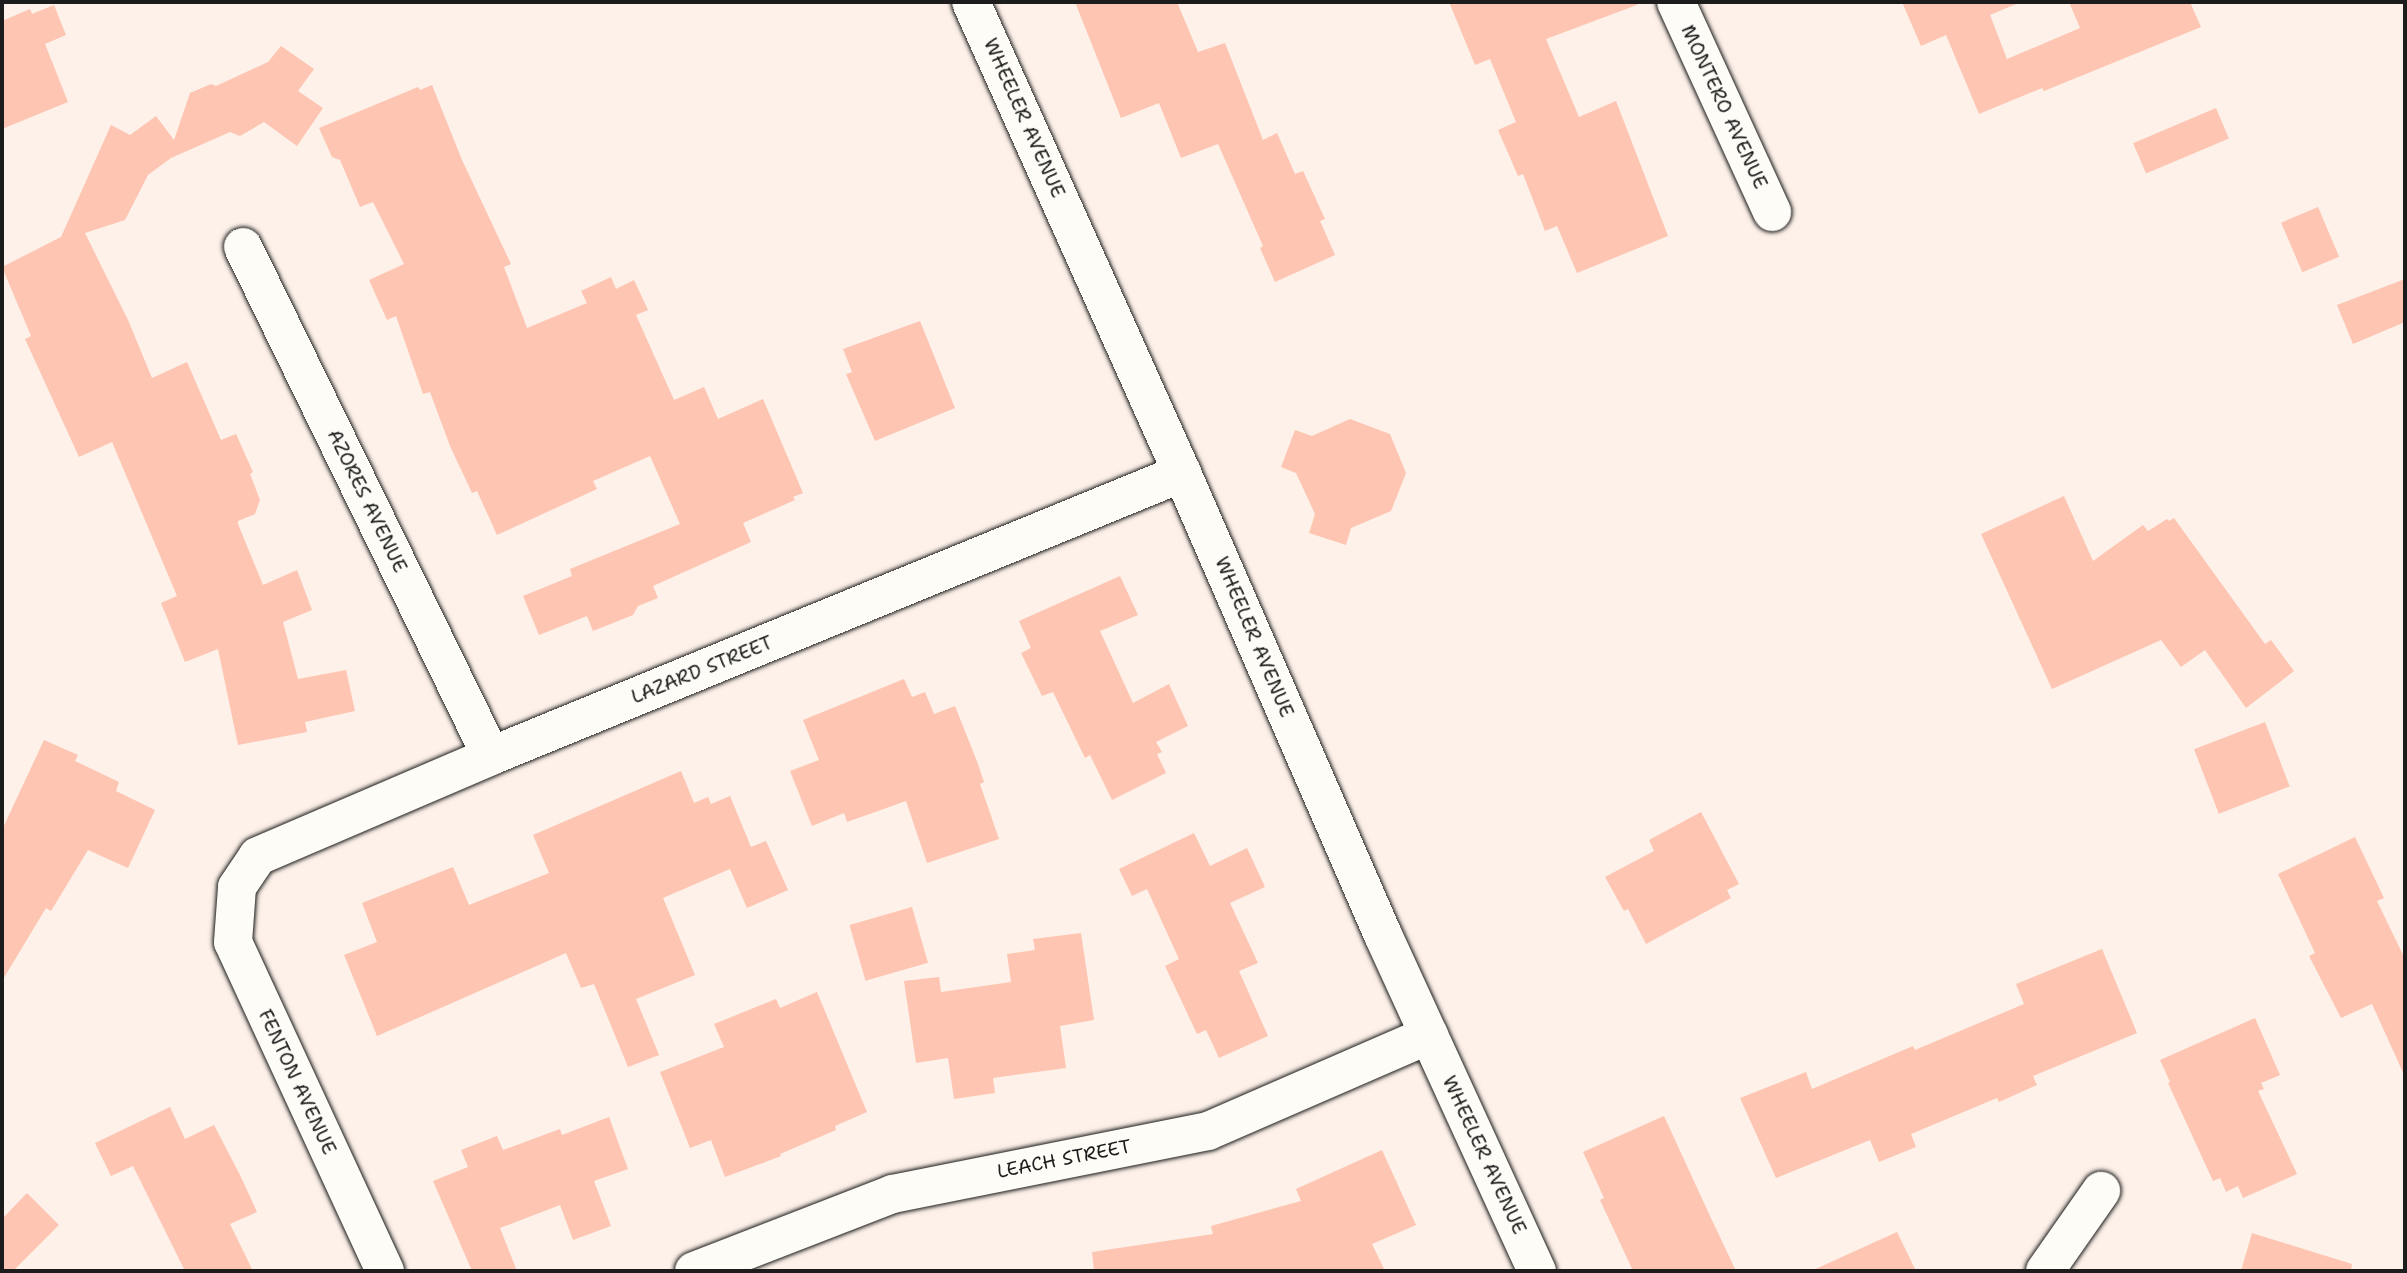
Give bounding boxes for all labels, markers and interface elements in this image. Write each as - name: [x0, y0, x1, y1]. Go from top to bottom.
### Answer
- street label: MONTERO AVENUE: [1676, 21, 1772, 193]
- street label: WHEELER AVENUE: [979, 35, 1069, 201]
- street label: AZORES AVENUE: [322, 426, 412, 576]
- street label: WHEELER AVENUE: [1210, 553, 1298, 721]
- street label: LAZARD STREET: [628, 631, 776, 709]
- street label: FENTON AVENUE: [253, 1006, 341, 1158]
- street label: WHEELER AVENUE: [1437, 1072, 1531, 1238]
- street label: LEACH STREET: [995, 1135, 1133, 1183]

